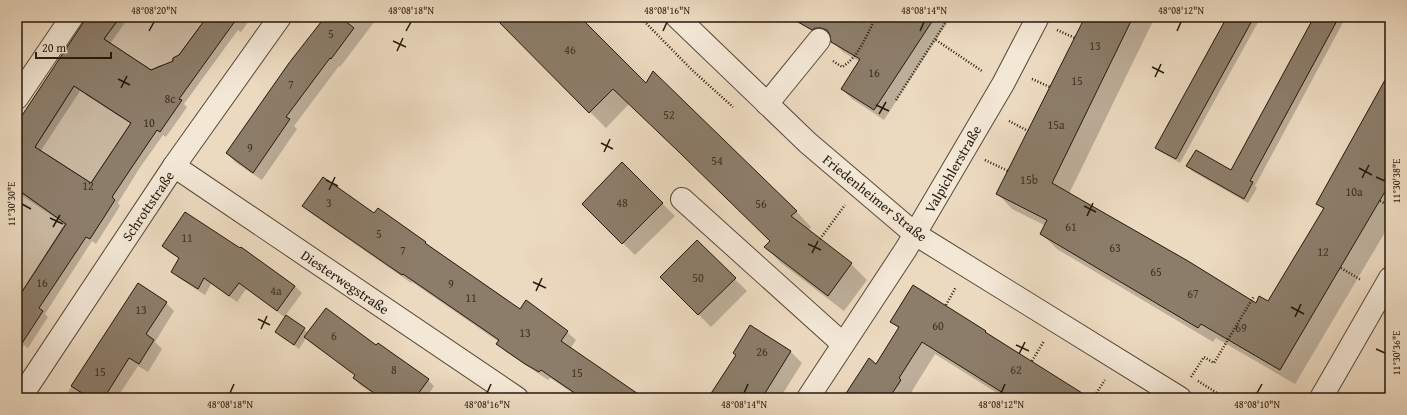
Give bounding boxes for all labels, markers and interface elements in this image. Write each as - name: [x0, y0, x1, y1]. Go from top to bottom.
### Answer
- text: 48°08'20"N: [131, 3, 177, 18]
- text: 48°08'18"N: [388, 3, 434, 18]
- text: 48°08'16"N: [644, 3, 690, 18]
- text: 48°08'14"N: [901, 3, 947, 18]
- text: 48°08'12"N: [1158, 3, 1204, 18]
- house number: 5: [328, 25, 334, 42]
- scale bar: [36, 34, 111, 60]
- house number: 13: [1089, 37, 1101, 54]
- text: 20 m: [42, 39, 66, 56]
- house number: 46: [564, 41, 576, 58]
- house number: 16: [868, 64, 880, 81]
- house number: 15: [1071, 72, 1083, 89]
- house number: 7: [288, 76, 294, 93]
- house number: 8c: [164, 90, 176, 107]
- house number: 52: [663, 106, 675, 123]
- house number: 10: [143, 114, 155, 131]
- house number: 15a: [1047, 116, 1065, 133]
- street label: Valpichlerstraße: [920, 121, 986, 216]
- house number: 9: [247, 139, 253, 156]
- street label: Friedenheimer Straße: [819, 150, 932, 247]
- house number: 54: [711, 152, 723, 169]
- text: 11°30'38"E: [1389, 159, 1404, 203]
- street label: Schrottstraße: [117, 167, 179, 245]
- house number: 15b: [1020, 171, 1038, 188]
- house number: 12: [82, 177, 94, 194]
- text: 11°30'30"E: [4, 182, 19, 226]
- house number: 10a: [1345, 183, 1363, 200]
- house number: 3: [326, 194, 332, 211]
- house number: 48: [616, 194, 628, 211]
- house number: 56: [755, 195, 767, 212]
- house number: 61: [1065, 218, 1077, 235]
- house number: 5: [376, 225, 382, 242]
- house number: 11: [181, 229, 193, 246]
- house number: 63: [1109, 239, 1121, 256]
- house number: 7: [400, 242, 406, 259]
- house number: 12: [1317, 243, 1329, 260]
- street label: Diesterwegstraße: [297, 245, 393, 319]
- house number: 65: [1150, 263, 1162, 280]
- house number: 50: [692, 269, 704, 286]
- house number: 16: [36, 274, 48, 291]
- house number: 9: [448, 275, 454, 292]
- house number: 4a: [270, 282, 282, 299]
- house number: 67: [1187, 285, 1199, 302]
- house number: 11: [465, 289, 477, 306]
- house number: 13: [135, 301, 147, 318]
- house number: 60: [932, 317, 944, 334]
- house number: 69: [1235, 319, 1247, 336]
- house number: 13: [519, 324, 531, 341]
- house number: 6: [331, 327, 337, 344]
- text: 11°30'36"E: [1389, 331, 1404, 375]
- house number: 26: [756, 343, 768, 360]
- house number: 8: [391, 361, 397, 378]
- house number: 62: [1010, 361, 1022, 378]
- house number: 15: [94, 363, 106, 380]
- house number: 15: [571, 364, 583, 381]
- text: 48°08'18"N: [207, 397, 253, 412]
- text: 48°08'16"N: [464, 397, 510, 412]
- text: 48°08'14"N: [721, 397, 767, 412]
- text: 48°08'12"N: [978, 397, 1024, 412]
- text: 48°08'10"N: [1234, 397, 1280, 412]

